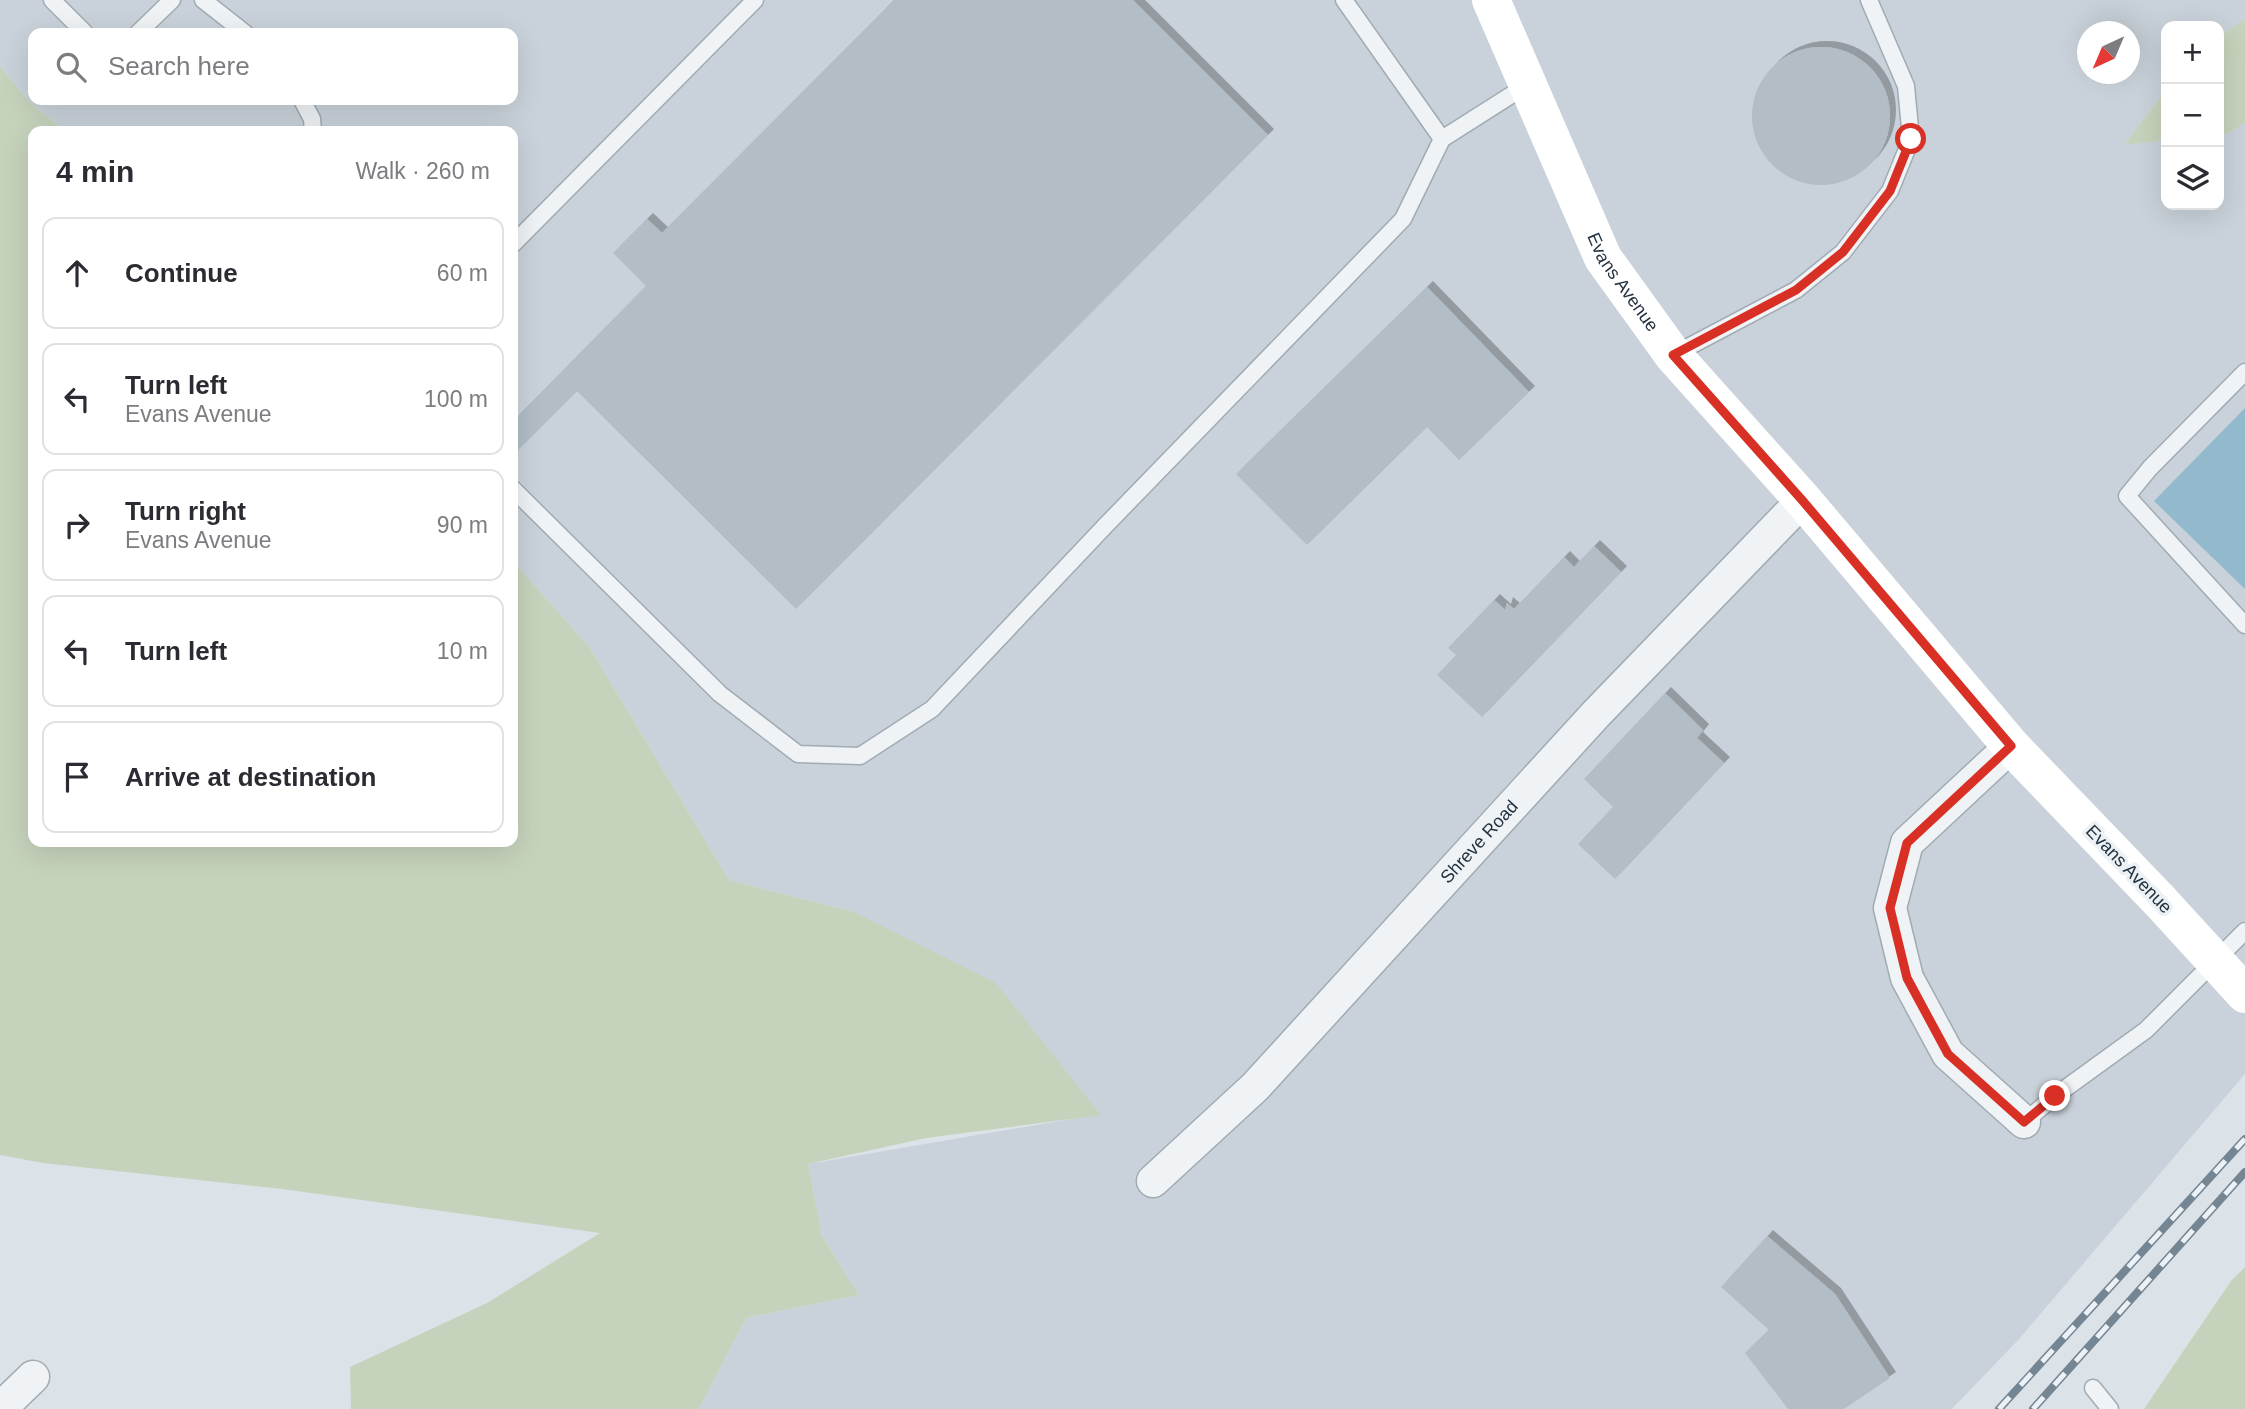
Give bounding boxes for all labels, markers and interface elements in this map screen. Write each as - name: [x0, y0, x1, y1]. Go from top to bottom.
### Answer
- north arrow: [2077, 21, 2140, 84]
- map controls: [2161, 21, 2224, 210]
- button: +: [2161, 21, 2224, 84]
- search box: [28, 28, 518, 105]
- icon: search: [52, 48, 90, 86]
- text: Search here: [108, 51, 250, 81]
- button: −: [2161, 84, 2224, 147]
- route start: [1895, 123, 1926, 154]
- button: layers: [2161, 147, 2224, 210]
- text: 4 min: [56, 155, 134, 188]
- text: Walk · 260 m: [355, 158, 490, 184]
- street label: Evans Avenue: [1583, 230, 1663, 335]
- icon: ahead: [58, 254, 96, 292]
- text: Continue: [125, 258, 238, 288]
- text: 60 m: [437, 260, 488, 286]
- text: Turn left: [125, 370, 227, 400]
- icon: left: [58, 380, 96, 418]
- text: 100 m: [424, 386, 488, 412]
- text: Evans Avenue: [125, 401, 272, 427]
- text: Turn right: [125, 496, 246, 526]
- icon: right: [58, 506, 96, 544]
- text: 90 m: [437, 512, 488, 538]
- text: Evans Avenue: [125, 527, 272, 553]
- icon: left: [58, 632, 96, 670]
- text: Turn left: [125, 636, 227, 666]
- text: 10 m: [437, 638, 488, 664]
- icon: arrive: [58, 758, 96, 796]
- text: Arrive at destination: [125, 762, 376, 792]
- street label: Shreve Road: [1436, 796, 1522, 887]
- street label: Evans Avenue: [2082, 821, 2176, 917]
- route end: [2039, 1080, 2070, 1111]

